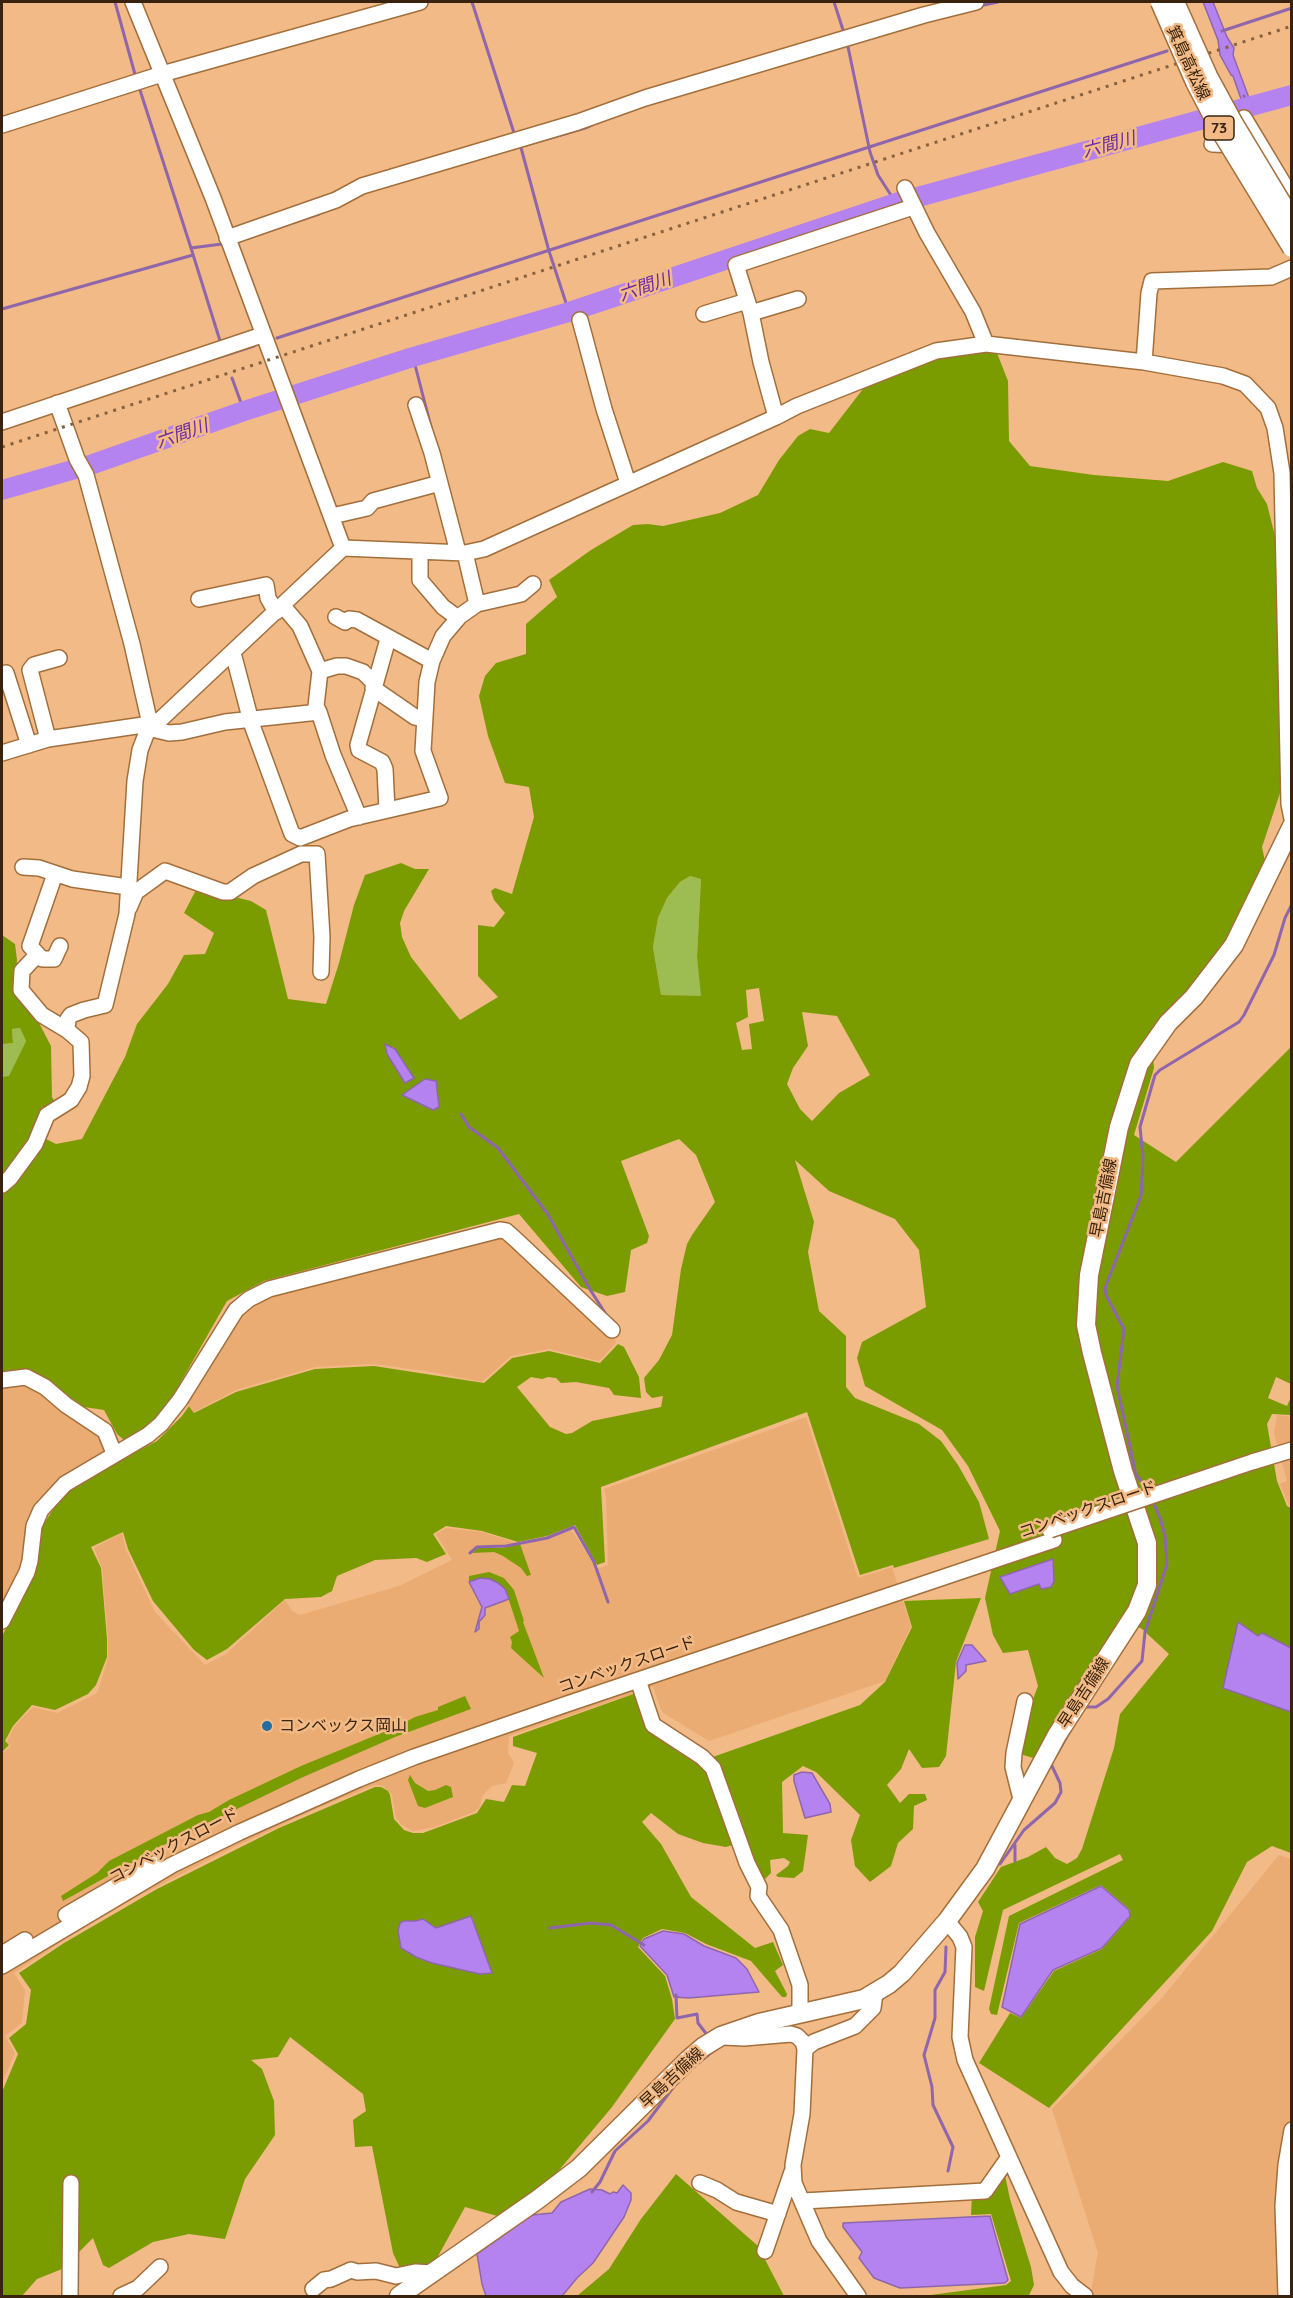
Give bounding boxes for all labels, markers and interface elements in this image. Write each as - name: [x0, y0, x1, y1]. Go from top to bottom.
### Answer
- street label: 箕島高松線: [1162, 23, 1214, 103]
- road number: 73: [1204, 116, 1234, 140]
- water label: 六間川: [1080, 128, 1138, 162]
- water label: 六間川: [616, 268, 674, 306]
- water label: 六間川: [153, 415, 211, 453]
- street label: 早島吉備線: [1087, 1157, 1121, 1239]
- street label: コンベックスロード: [1017, 1477, 1159, 1543]
- street label: コンベックスロード: [556, 1632, 698, 1698]
- street label: 早島吉備線: [1054, 1654, 1114, 1732]
- place label: コンベックス岡山: [279, 1716, 407, 1736]
- marker: コンベックス岡山: [260, 1719, 274, 1733]
- street label: コンベックスロード: [106, 1804, 242, 1888]
- street label: 早島吉備線: [636, 2044, 708, 2112]

